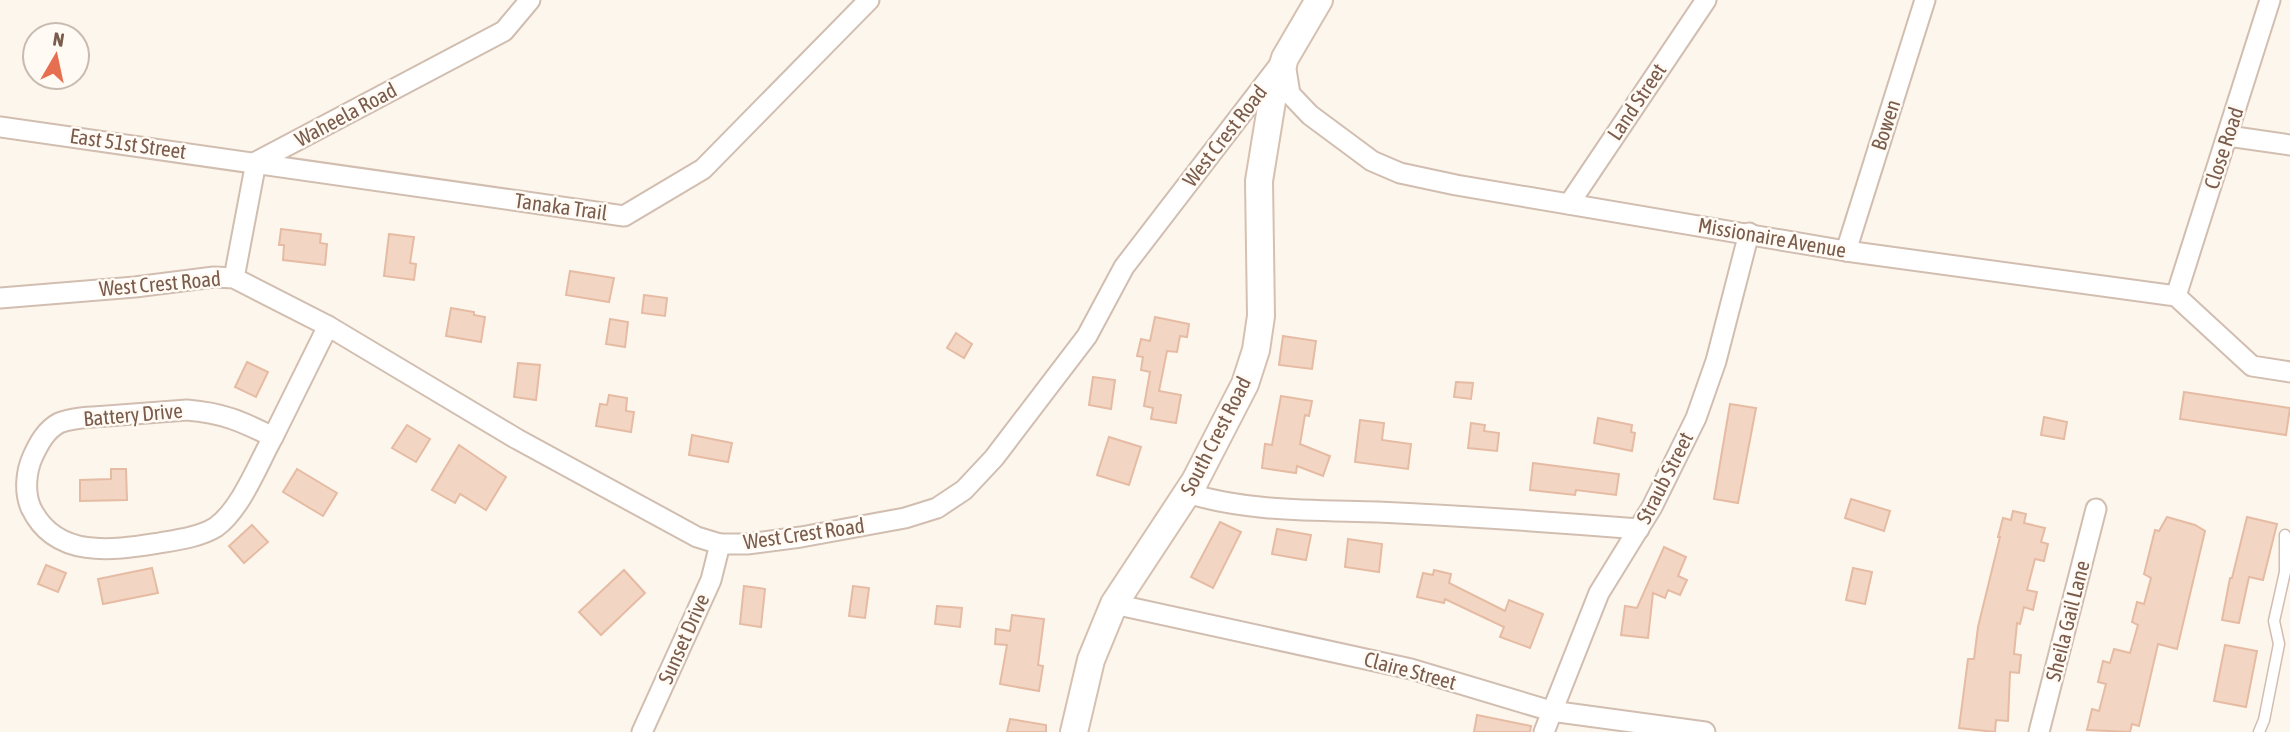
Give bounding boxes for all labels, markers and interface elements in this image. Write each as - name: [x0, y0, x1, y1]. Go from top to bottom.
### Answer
- north arrow: [21, 21, 91, 91]
- text: N: [51, 27, 66, 51]
- street label: Land Street: [1602, 59, 1670, 144]
- street label: Waheela Road: [291, 77, 401, 151]
- street label: West Crest Road: [1177, 80, 1271, 191]
- street label: Bowen: [1866, 96, 1904, 153]
- street label: Close Road: [2199, 104, 2248, 192]
- street label: East 51st Street: [68, 123, 188, 163]
- street label: Tanaka Trail: [513, 188, 609, 224]
- street label: Missionaire Avenue: [1696, 212, 1848, 262]
- street label: West Crest Road: [98, 266, 222, 300]
- street label: South Crest Road: [1175, 372, 1255, 499]
- street label: Battery Drive: [82, 398, 184, 430]
- street label: Straub Street: [1631, 428, 1697, 527]
- street label: West Crest Road: [742, 513, 866, 553]
- street label: Sheila Gail Lane: [2040, 558, 2094, 684]
- street label: Sunset Drive: [653, 590, 714, 687]
- street label: Claire Street: [1362, 646, 1459, 694]

